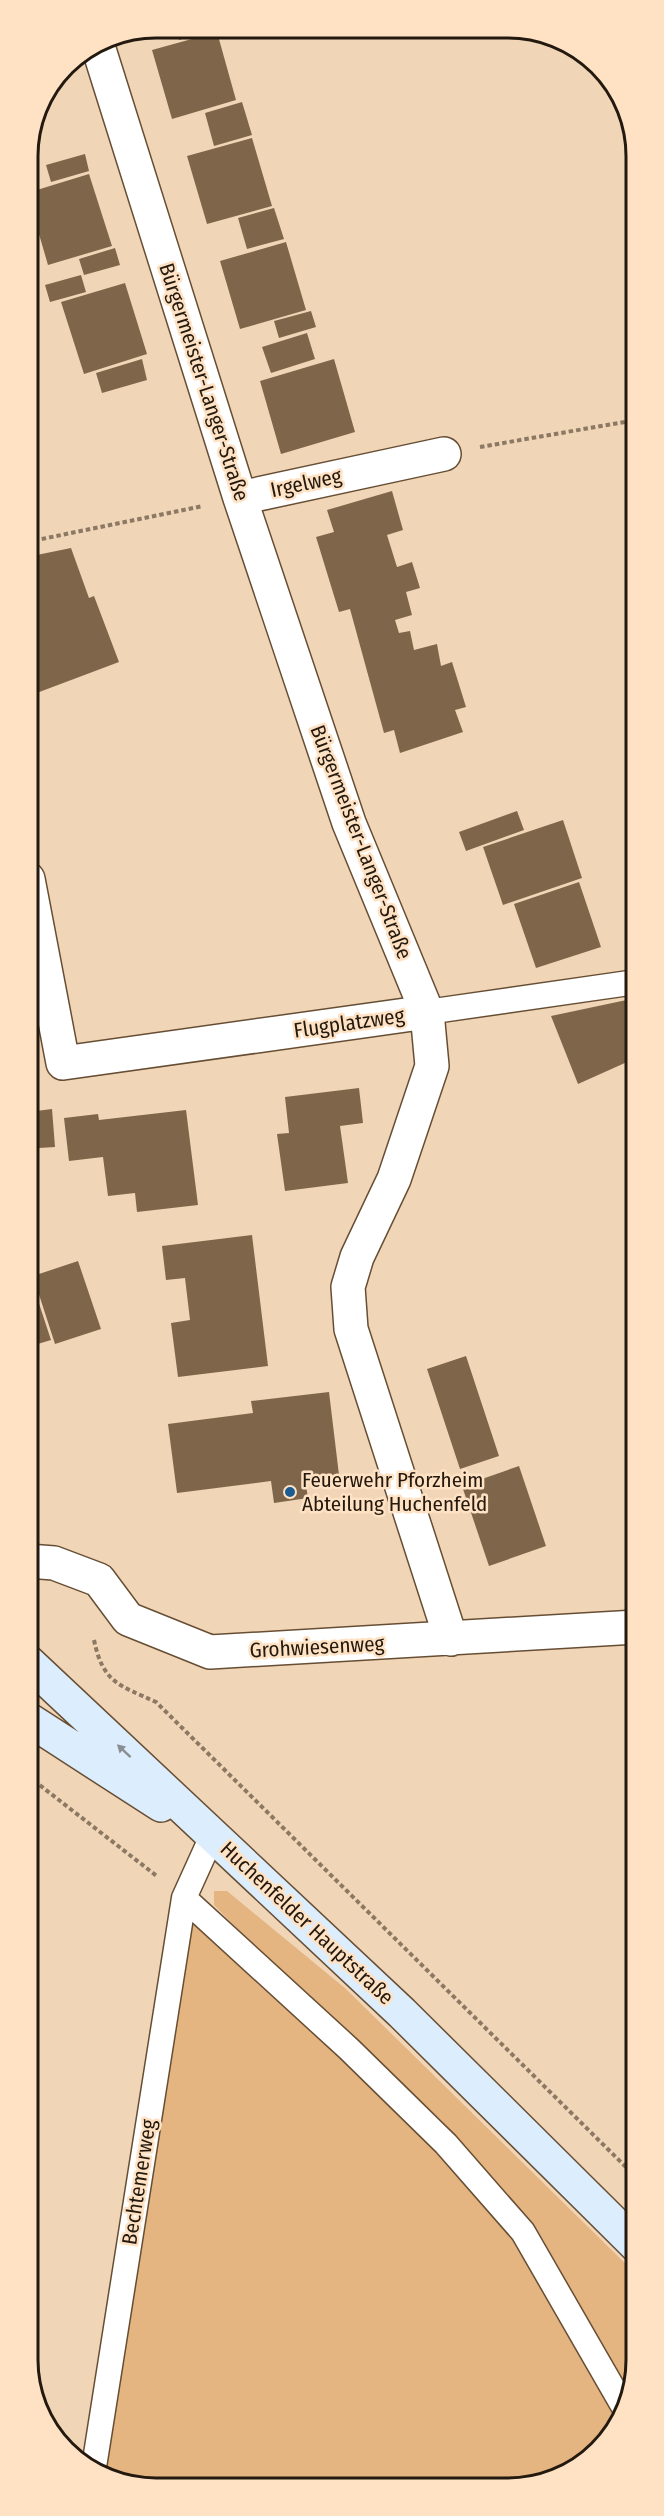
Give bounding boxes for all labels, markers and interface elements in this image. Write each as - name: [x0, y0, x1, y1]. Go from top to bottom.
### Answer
- street label: Bürgermeister-Langer-Straße: [153, 260, 255, 504]
- street label: Irgelweg: [268, 463, 344, 503]
- street label: Bürgermeister-Langer-Straße: [304, 721, 418, 963]
- street label: Flugplatzweg: [292, 1002, 406, 1044]
- place label: Feuerwehr Pforzheim Abteilung Huchenfeld: [302, 1467, 487, 1517]
- marker: Feuerwehr Pforzheim Abteilung Huchenfeld: [283, 1485, 297, 1499]
- street label: Grohwiesenweg: [249, 1630, 385, 1664]
- one-way arrow: [116, 1744, 131, 1758]
- street label: Huchenfelder Hauptstraße: [215, 1836, 399, 2010]
- street label: Bechtemerweg: [116, 2117, 162, 2247]

